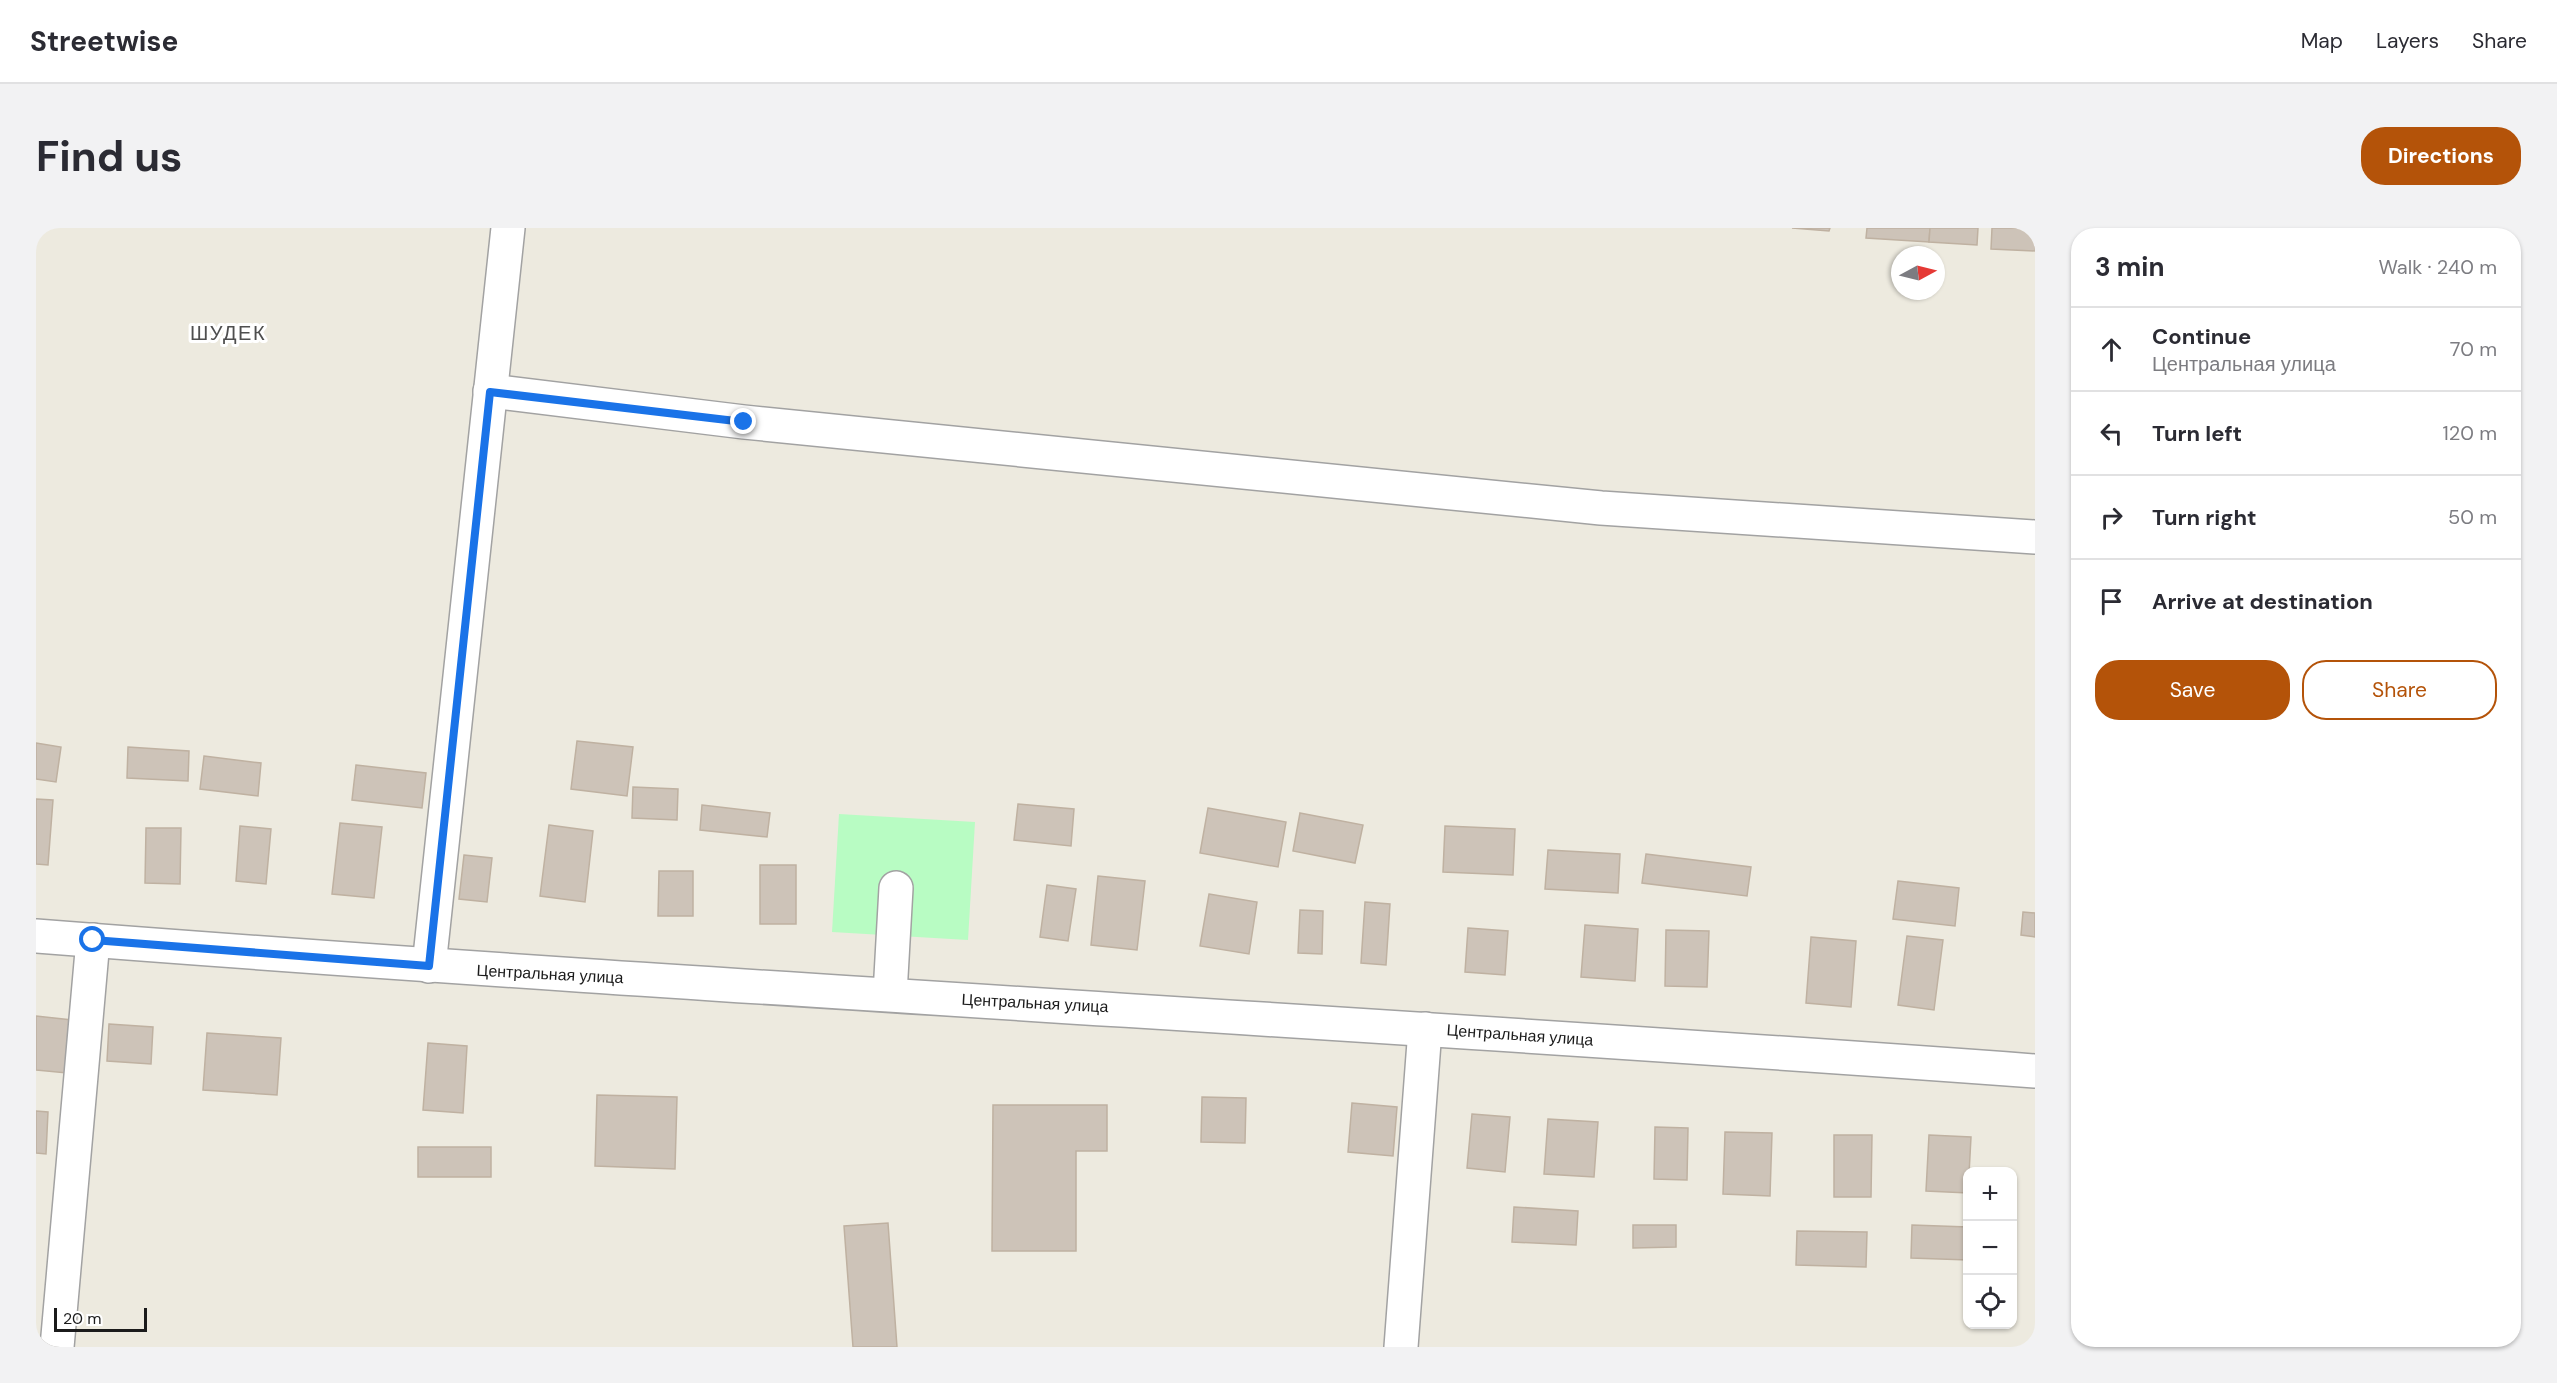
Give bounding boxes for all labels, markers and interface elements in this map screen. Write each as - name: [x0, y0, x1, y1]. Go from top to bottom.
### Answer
- text: Streetwise: [30, 23, 178, 60]
- text: Map: [2301, 27, 2343, 55]
- text: Layers: [2376, 27, 2439, 55]
- text: Share: [2472, 27, 2527, 55]
- button: Directions: [2361, 127, 2521, 185]
- text: Find us: [36, 129, 182, 184]
- north arrow: [1891, 246, 1945, 300]
- text: 3 min: [2095, 250, 2164, 284]
- text: Walk · 240 m: [2378, 254, 2497, 280]
- district label: ШУДЕК: [190, 320, 266, 346]
- text: Continue: [2152, 322, 2251, 351]
- icon: ahead: [2095, 333, 2128, 366]
- text: 70 m: [2450, 336, 2497, 362]
- text: Центральная улица: [2152, 351, 2336, 377]
- route end: [730, 408, 756, 434]
- icon: left: [2095, 417, 2128, 450]
- text: Turn left: [2152, 419, 2242, 448]
- text: 120 m: [2443, 420, 2497, 446]
- icon: right: [2095, 501, 2128, 534]
- text: Turn right: [2152, 503, 2257, 532]
- text: 50 m: [2448, 504, 2497, 530]
- icon: arrive: [2095, 585, 2128, 618]
- text: Arrive at destination: [2152, 587, 2373, 616]
- button: Save: [2095, 660, 2290, 720]
- button: Share: [2302, 660, 2497, 720]
- route start: [79, 926, 105, 952]
- street label: Центральная улица: [476, 960, 624, 988]
- street label: Центральная улица: [961, 989, 1109, 1017]
- street label: Центральная улица: [1446, 1019, 1594, 1051]
- map controls: [1963, 1167, 2017, 1329]
- button: +: [1963, 1167, 2017, 1221]
- button: −: [1963, 1221, 2017, 1275]
- button: locate: [1963, 1275, 2017, 1329]
- scale bar: [54, 1305, 147, 1332]
- text: 20 m: [63, 1308, 102, 1329]

